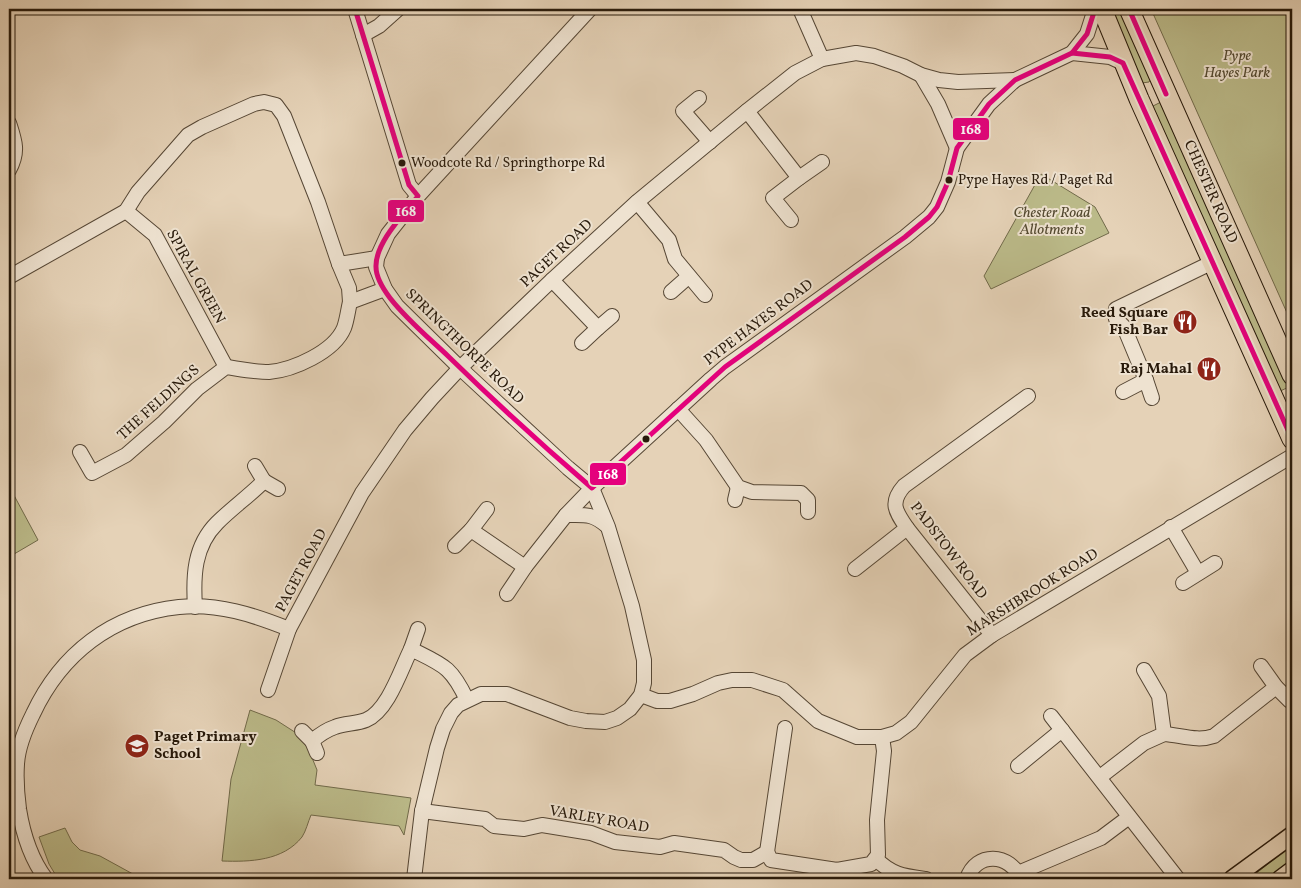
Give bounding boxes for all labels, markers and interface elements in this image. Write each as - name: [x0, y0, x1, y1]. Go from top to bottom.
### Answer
- park label: Pype Hayes Park: [1204, 46, 1270, 84]
- line badge: 168: [952, 117, 990, 141]
- text: 168: [961, 121, 981, 140]
- street label: CHESTER ROAD: [1178, 137, 1242, 247]
- place label: Woodcote Rd / Springthorpe Rd: [411, 154, 605, 173]
- marker: Woodcote Rd / Springthorpe Rd: [397, 158, 407, 168]
- place label: Pype Hayes Rd / Paget Rd: [958, 171, 1113, 190]
- marker: Pype Hayes Rd / Paget Rd: [944, 175, 954, 185]
- line badge: 168: [387, 199, 425, 223]
- text: 168: [396, 203, 416, 222]
- park label: Chester Road Allotments: [1013, 203, 1091, 241]
- street label: PAGET ROAD: [516, 215, 598, 293]
- street label: SPIRAL GREEN: [160, 226, 230, 328]
- street label: PYPE HAYES ROAD: [700, 275, 818, 371]
- street label: SPRINGTHORPE ROAD: [400, 285, 528, 410]
- place label: Reed Square Fish Bar: [1081, 303, 1168, 341]
- restaurant icon: Reed Square Fish Bar: [1172, 309, 1198, 335]
- restaurant icon: Raj Mahal: [1196, 356, 1222, 382]
- place label: Raj Mahal: [1120, 359, 1192, 380]
- street label: THE FELDINGS: [113, 360, 205, 446]
- unlabelled marker: [641, 434, 651, 444]
- line badge: 168: [589, 462, 627, 486]
- text: 168: [598, 466, 618, 485]
- street label: PADSTOW ROAD: [905, 498, 991, 604]
- street label: PAGET ROAD: [271, 526, 333, 616]
- street label: MARSHBROOK ROAD: [963, 544, 1103, 642]
- place label: Paget Primary School: [154, 727, 257, 765]
- school or university icon: Paget Primary School: [124, 733, 150, 759]
- street label: VARLEY ROAD: [548, 801, 650, 839]

